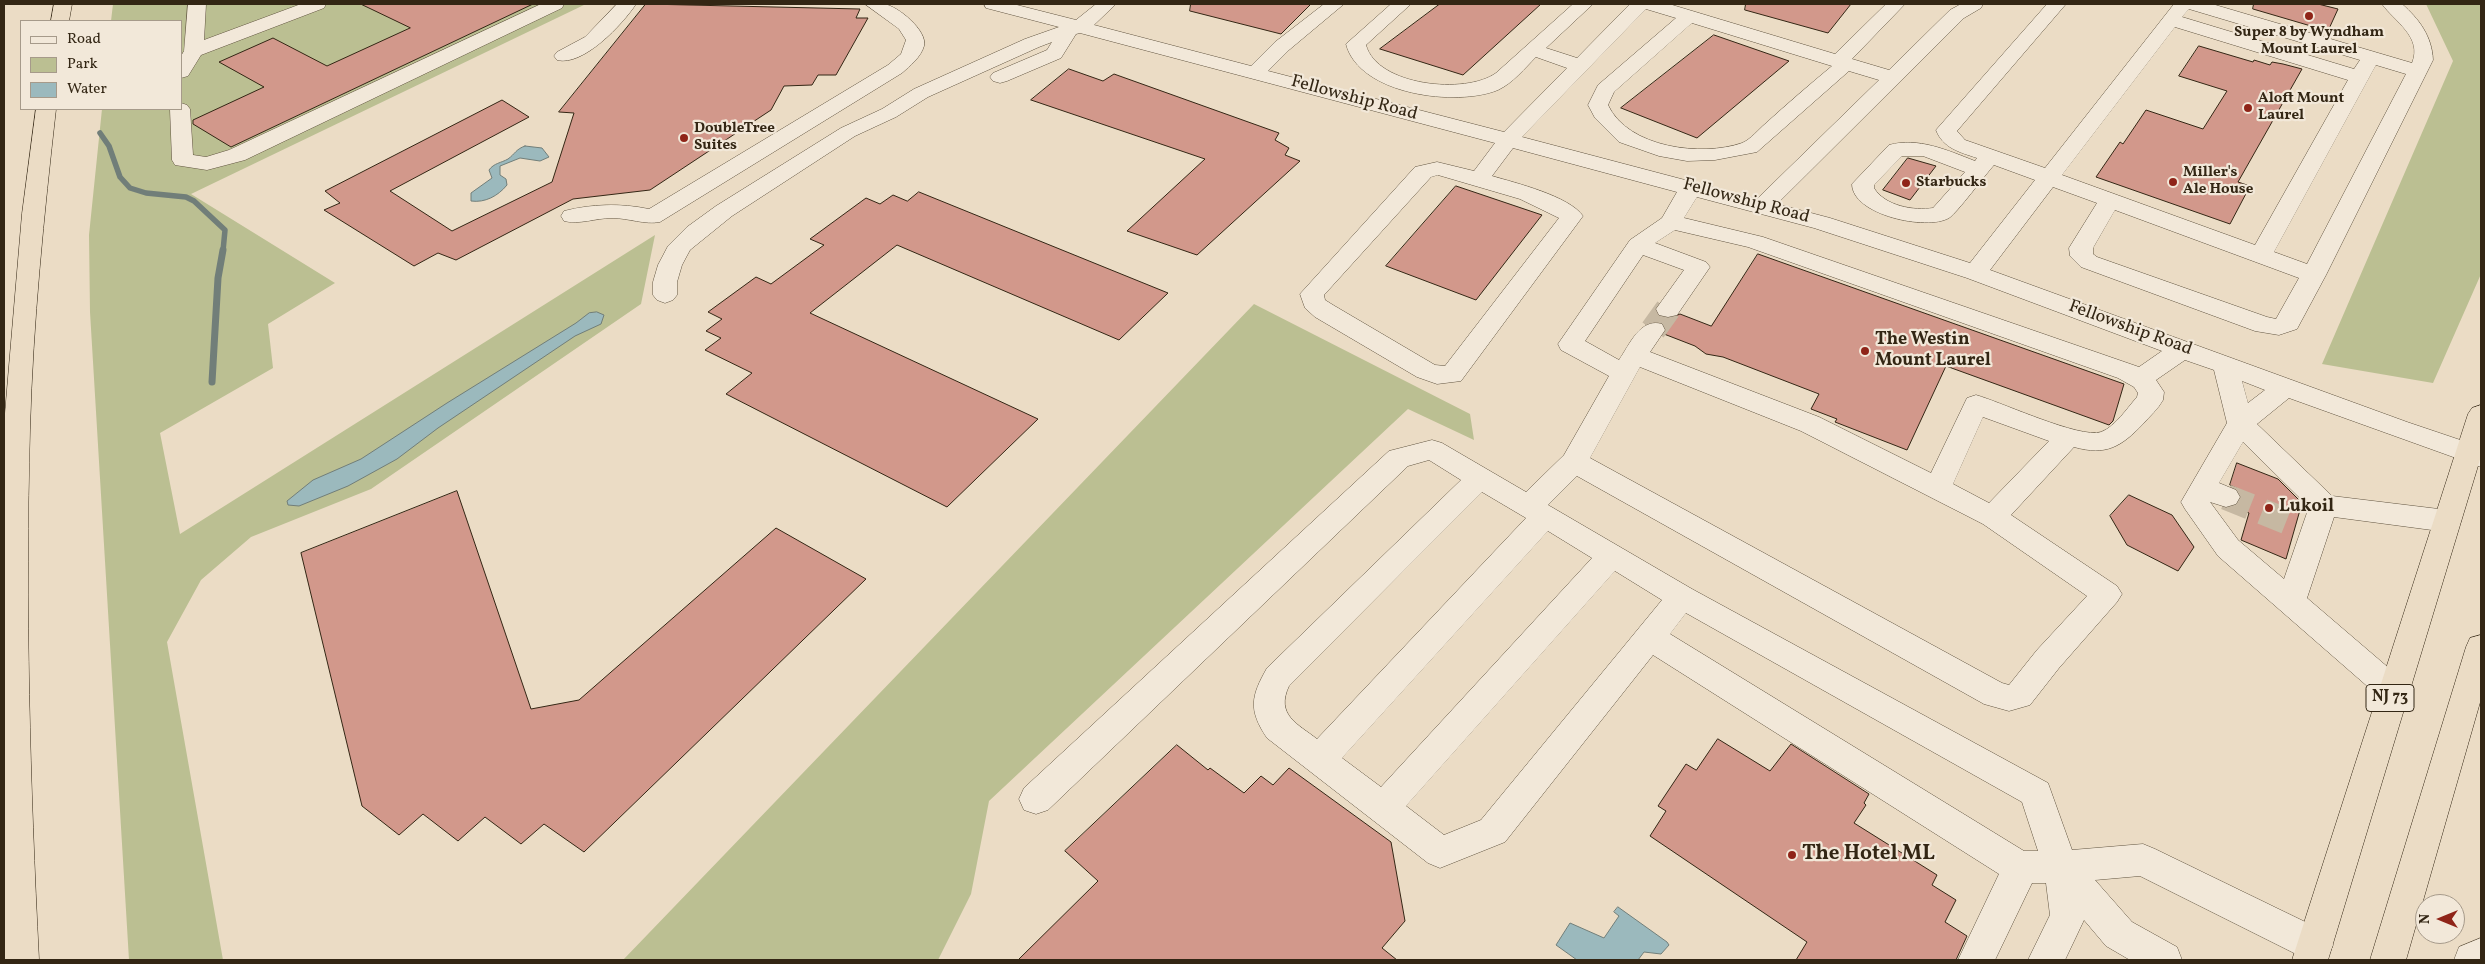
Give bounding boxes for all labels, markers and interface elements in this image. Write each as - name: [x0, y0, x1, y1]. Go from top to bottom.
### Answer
- marker: Super 8 by Wyndham Mount Laurel: [2303, 10, 2315, 22]
- legend: [20, 20, 182, 110]
- place label: Super 8 by Wyndham Mount Laurel: [2234, 24, 2384, 59]
- text: Road: [67, 29, 101, 50]
- text: Park: [67, 54, 98, 75]
- street label: Fellowship Road: [1288, 72, 1420, 126]
- text: Water: [67, 79, 107, 100]
- place label: Aloft Mount Laurel: [2258, 90, 2344, 125]
- marker: Aloft Mount Laurel: [2242, 102, 2254, 114]
- place label: DoubleTree Suites: [694, 120, 775, 155]
- marker: DoubleTree Suites: [678, 132, 690, 144]
- place label: Miller's Ale House: [2183, 164, 2253, 199]
- place label: Starbucks: [1916, 174, 1986, 192]
- street label: Fellowship Road: [1680, 175, 1812, 229]
- marker: Miller's Ale House: [2167, 176, 2179, 188]
- marker: Starbucks: [1900, 177, 1912, 189]
- street label: Fellowship Road: [2065, 297, 2195, 361]
- place label: The Westin Mount Laurel: [1875, 330, 1991, 372]
- marker: The Westin Mount Laurel: [1859, 345, 1871, 357]
- place label: Lukoil: [2279, 497, 2334, 519]
- marker: Lukoil: [2263, 502, 2275, 514]
- road number: NJ 73: [2366, 684, 2414, 711]
- place label: The Hotel ML: [1802, 842, 1935, 868]
- marker: The Hotel ML: [1786, 849, 1798, 861]
- north arrow: [2415, 894, 2465, 944]
- text: N: [2416, 914, 2435, 924]

